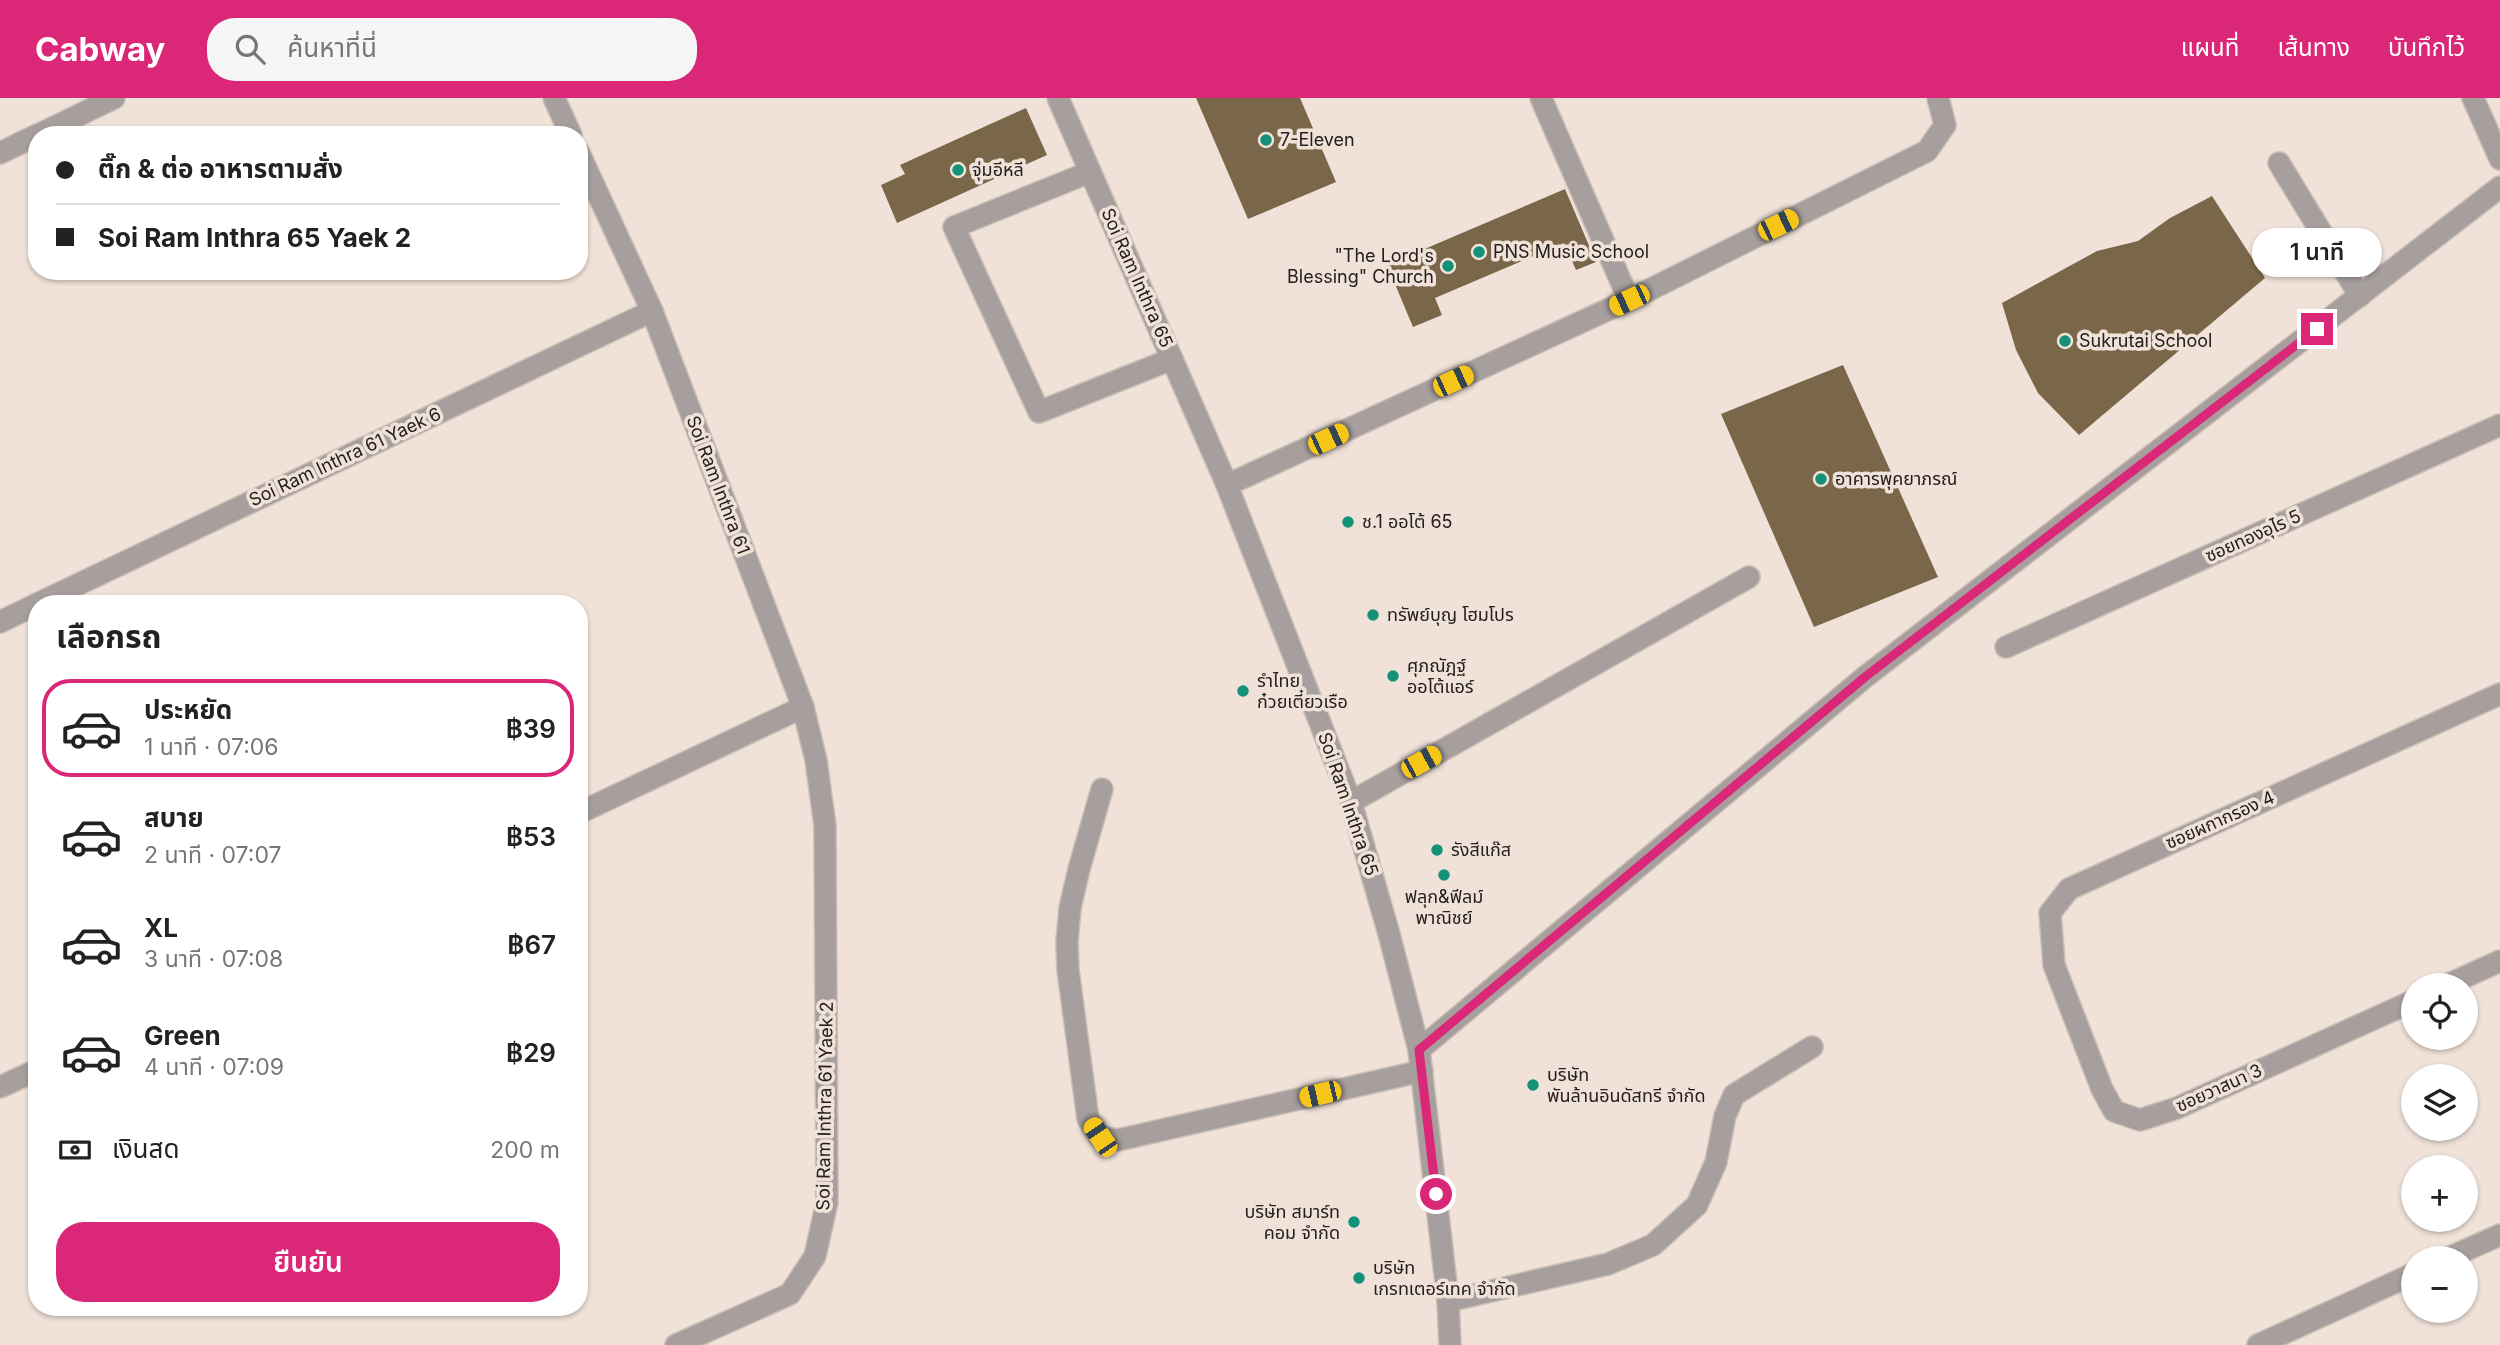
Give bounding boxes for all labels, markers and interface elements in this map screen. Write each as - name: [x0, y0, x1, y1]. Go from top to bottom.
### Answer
- search box: [207, 18, 697, 81]
- text: Cabway: [35, 29, 165, 69]
- icon: search: [231, 30, 269, 68]
- text: ค้นหาที่นี่: [287, 32, 377, 63]
- text: แผนที่: [2181, 33, 2239, 62]
- text: เส้นทาง: [2277, 33, 2350, 62]
- text: บันทึกไว้: [2388, 33, 2465, 62]
- place label: 7-Eleven: [1280, 129, 1355, 150]
- marker: 7-Eleven: [1258, 132, 1274, 148]
- text: ติ๊ก & ต่อ อาหารตามสั่ง: [98, 153, 343, 184]
- place label: จุ่มอีหลี: [972, 159, 1024, 181]
- marker: จุ่มอีหลี: [950, 162, 966, 178]
- street label: Soi Ram Inthra 65: [1097, 205, 1178, 351]
- car: [1755, 206, 1802, 244]
- text: Soi Ram Inthra 65 Yaek 2: [98, 222, 411, 253]
- callout: 1 นาที: [2252, 228, 2382, 276]
- text: 1 นาที: [2290, 238, 2344, 266]
- place label: PNS Music School: [1493, 241, 1649, 262]
- marker: PNS Music School: [1471, 244, 1487, 260]
- place label: "The Lord's Blessing" Church: [1287, 245, 1434, 287]
- marker: "The Lord's Blessing" Church: [1440, 258, 1456, 274]
- car: [1606, 282, 1653, 318]
- route end: [2301, 313, 2333, 345]
- place label: Sukrutai School: [2079, 330, 2212, 351]
- marker: Sukrutai School: [2057, 333, 2073, 349]
- car: [1430, 363, 1477, 399]
- street label: Soi Ram Inthra 61 Yaek 6: [245, 403, 444, 510]
- street label: Soi Ram Inthra 61: [682, 413, 755, 557]
- car: [1305, 421, 1352, 457]
- place label: อาคารพุคยาภรณ์: [1835, 468, 1957, 490]
- marker: อาคารพุคยาภรณ์: [1813, 471, 1829, 487]
- street label: ซอยทองอุไร 5: [2202, 505, 2304, 567]
- place label: ช.1 ออโต้ 65: [1362, 511, 1453, 532]
- marker: ช.1 ออโต้ 65: [1340, 514, 1356, 530]
- place label: ทรัพย์บุญ โฮมโปร: [1387, 604, 1514, 626]
- marker: ทรัพย์บุญ โฮมโปร: [1365, 607, 1381, 623]
- text: เลือกรถ: [56, 617, 161, 656]
- place label: ศุภณัฎฐ์ ออโต้แอร์: [1407, 655, 1475, 697]
- marker: ศุภณัฎฐ์ ออโต้แอร์: [1385, 668, 1401, 684]
- place label: รำไทย ก๋วยเตี๋ยวเรือ: [1257, 670, 1348, 712]
- marker: รำไทย ก๋วยเตี๋ยวเรือ: [1235, 683, 1251, 699]
- text: ประหยัด: [144, 694, 232, 725]
- icon: car: [60, 697, 123, 760]
- text: ฿39: [506, 713, 556, 744]
- street label: Soi Ram Inthra 65: [1314, 729, 1383, 878]
- text: 1 นาที · 07:06: [144, 733, 279, 761]
- car: [1398, 743, 1445, 781]
- street label: ซอยผกากรอง 4: [2162, 786, 2278, 853]
- text: สบาย: [144, 802, 204, 833]
- icon: car: [60, 805, 123, 868]
- text: ฿53: [506, 821, 556, 852]
- place label: รังสีแก๊ส: [1451, 839, 1511, 860]
- text: 2 นาที · 07:07: [144, 841, 282, 869]
- marker: รังสีแก๊ส: [1429, 842, 1445, 858]
- marker: ฟลุก&ฟีลม์ พาณิชย์: [1436, 867, 1452, 883]
- place label: ฟลุก&ฟีลม์ พาณิชย์: [1405, 886, 1483, 928]
- text: XL: [144, 912, 178, 943]
- icon: car: [60, 913, 123, 976]
- text: ฿67: [507, 929, 556, 960]
- text: 3 นาที · 07:08: [144, 945, 283, 973]
- map controls: [2401, 973, 2478, 1323]
- button: locate: [2401, 973, 2478, 1050]
- street label: Soi Ram Inthra 61 Yaek 2: [812, 1001, 837, 1211]
- text: Green: [144, 1020, 221, 1051]
- icon: car: [60, 1021, 123, 1084]
- text: ฿29: [506, 1037, 556, 1068]
- text: 4 นาที · 07:09: [144, 1053, 284, 1081]
- street label: ซอยวาสนา 3: [2172, 1059, 2265, 1116]
- place label: บริษัท พันล้านอินดัสทรี จำกัด: [1547, 1064, 1706, 1106]
- button: layers: [2401, 1064, 2478, 1141]
- marker: บริษัท พันล้านอินดัสทรี จำกัด: [1525, 1077, 1541, 1093]
- car: [1298, 1079, 1343, 1109]
- car: [1080, 1114, 1121, 1160]
- icon: cash: [56, 1131, 94, 1169]
- text: เงินสด: [112, 1133, 179, 1164]
- text: 200 m: [490, 1136, 560, 1164]
- button: +: [2401, 1155, 2478, 1232]
- route start: [1420, 1178, 1452, 1210]
- place label: บริษัท สมาร์ท คอม จำกัด: [1244, 1201, 1340, 1243]
- marker: บริษัท สมาร์ท คอม จำกัด: [1346, 1214, 1362, 1230]
- button: ยืนยัน: [56, 1222, 560, 1302]
- button: −: [2401, 1246, 2478, 1323]
- place label: บริษัท เกรทเตอร์เทค จำกัด: [1373, 1257, 1516, 1299]
- marker: บริษัท เกรทเตอร์เทค จำกัด: [1351, 1270, 1367, 1286]

